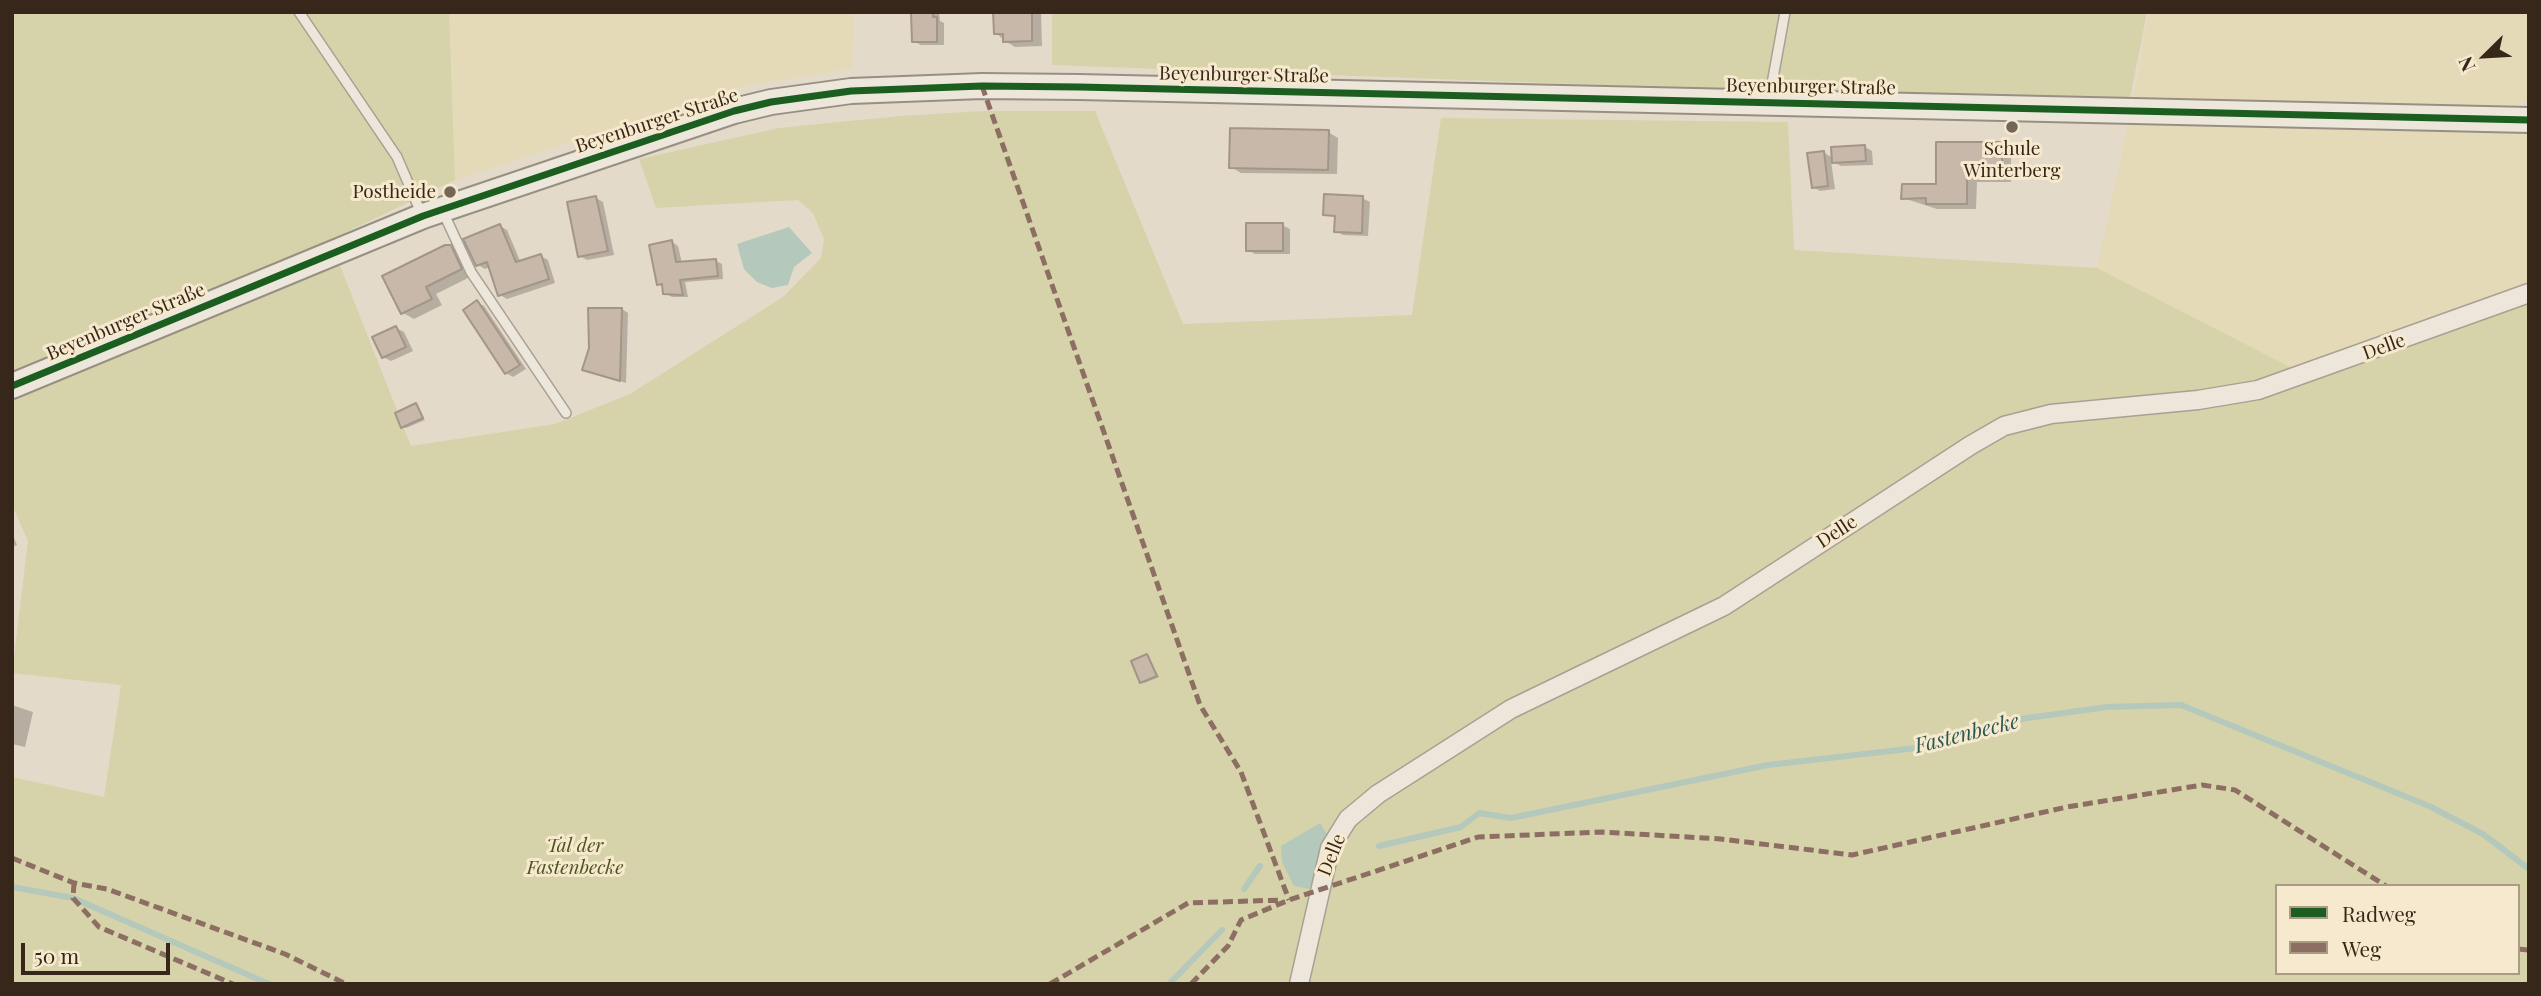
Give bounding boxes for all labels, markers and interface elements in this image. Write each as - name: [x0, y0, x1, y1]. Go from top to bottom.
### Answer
- north arrow: [2450, 21, 2520, 91]
- text: N: [2451, 53, 2480, 76]
- street label: Beyenburger Straße: [1159, 62, 1329, 88]
- street label: Beyenburger Straße: [1726, 74, 1896, 100]
- street label: Beyenburger Straße: [573, 84, 741, 158]
- marker: Schule Winterberg: [2004, 119, 2020, 135]
- place label: Schule Winterberg: [1964, 138, 2060, 182]
- place label: Postheide: [352, 181, 436, 203]
- marker: Postheide: [442, 184, 458, 200]
- street label: Beyenburger Straße: [43, 278, 209, 366]
- street label: Delle: [2360, 329, 2408, 365]
- street label: Delle: [1812, 511, 1862, 553]
- water label: Fastenbecke: [1912, 709, 2022, 759]
- street label: Delle: [1313, 830, 1351, 880]
- park label: Tal der Fastenbecke: [527, 835, 623, 879]
- legend: [2275, 884, 2520, 975]
- text: Radweg: [2342, 899, 2416, 927]
- scale bar: [24, 930, 173, 974]
- text: Weg: [2342, 934, 2381, 962]
- text: 50 m: [34, 941, 79, 969]

